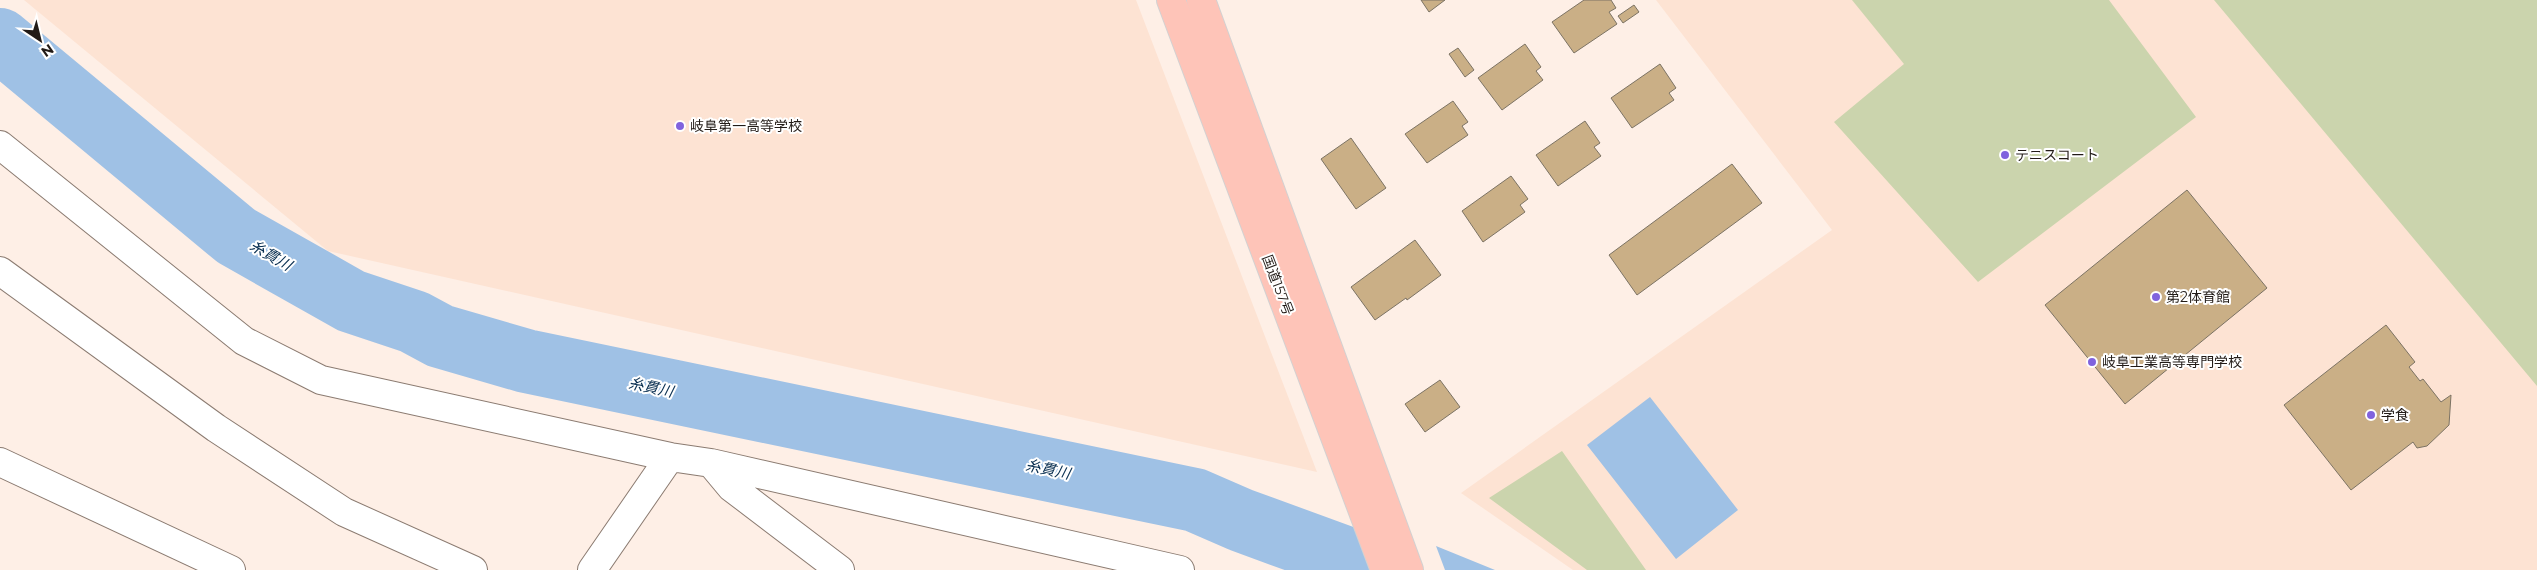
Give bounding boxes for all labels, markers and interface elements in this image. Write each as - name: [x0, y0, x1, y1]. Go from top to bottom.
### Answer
- north arrow: [15, 15, 65, 65]
- text: N: [38, 40, 57, 61]
- place label: 岐阜第一高等学校: [690, 117, 802, 135]
- marker: 岐阜第一高等学校: [674, 120, 686, 132]
- place label: テニスコート: [2015, 146, 2099, 164]
- marker: テニスコート: [1999, 149, 2011, 161]
- water label: 糸貫川: [247, 236, 297, 275]
- street label: 国道157号: [1258, 252, 1298, 318]
- place label: 第2体育館: [2166, 288, 2230, 306]
- marker: 第2体育館: [2150, 291, 2162, 303]
- place label: 岐阜工業高等専門学校: [2102, 353, 2242, 371]
- marker: 岐阜工業高等専門学校: [2086, 356, 2098, 368]
- water label: 糸貫川: [627, 373, 677, 401]
- place label: 学食: [2381, 406, 2409, 424]
- marker: 学食: [2365, 409, 2377, 421]
- water label: 糸貫川: [1024, 455, 1074, 483]

